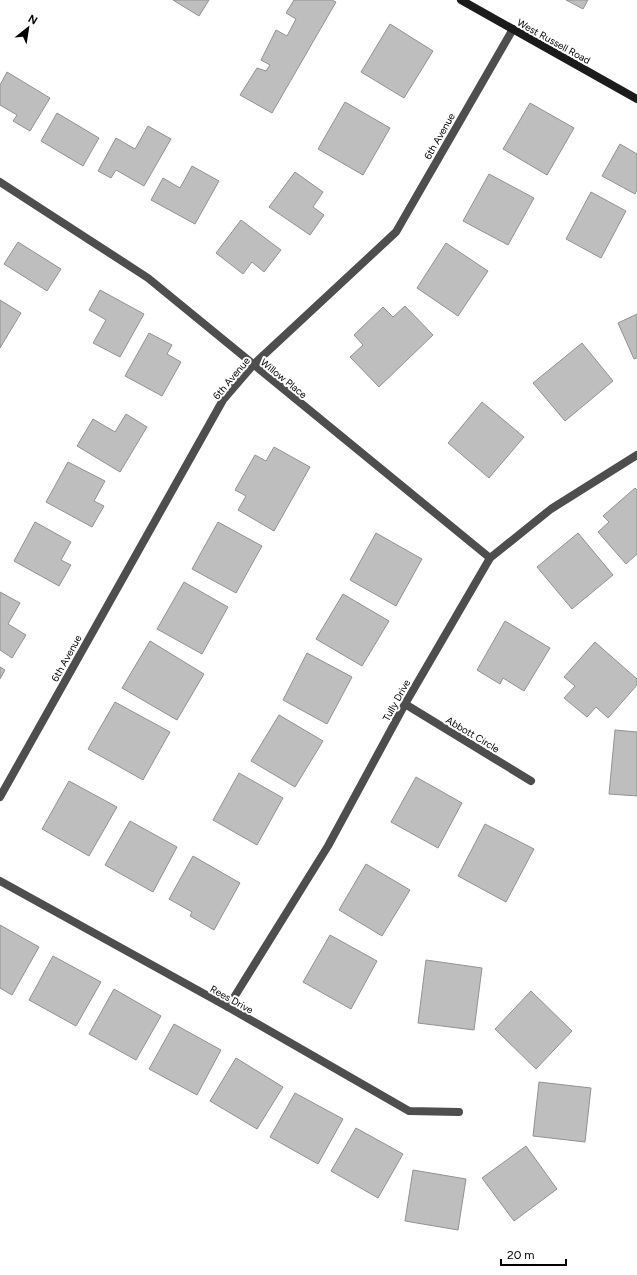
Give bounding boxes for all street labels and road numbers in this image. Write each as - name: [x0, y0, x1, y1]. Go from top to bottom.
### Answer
- street label: West Russell Road: [515, 16, 593, 67]
- street label: 6th Avenue: [421, 110, 458, 162]
- street label: 6th Avenue: [210, 354, 253, 402]
- street label: Willow Place: [258, 356, 310, 401]
- street label: 6th Avenue: [48, 632, 85, 684]
- street label: Tully Drive: [380, 677, 414, 723]
- street label: Abbott Circle: [444, 713, 502, 756]
- street label: Rees Drive: [208, 982, 256, 1017]

